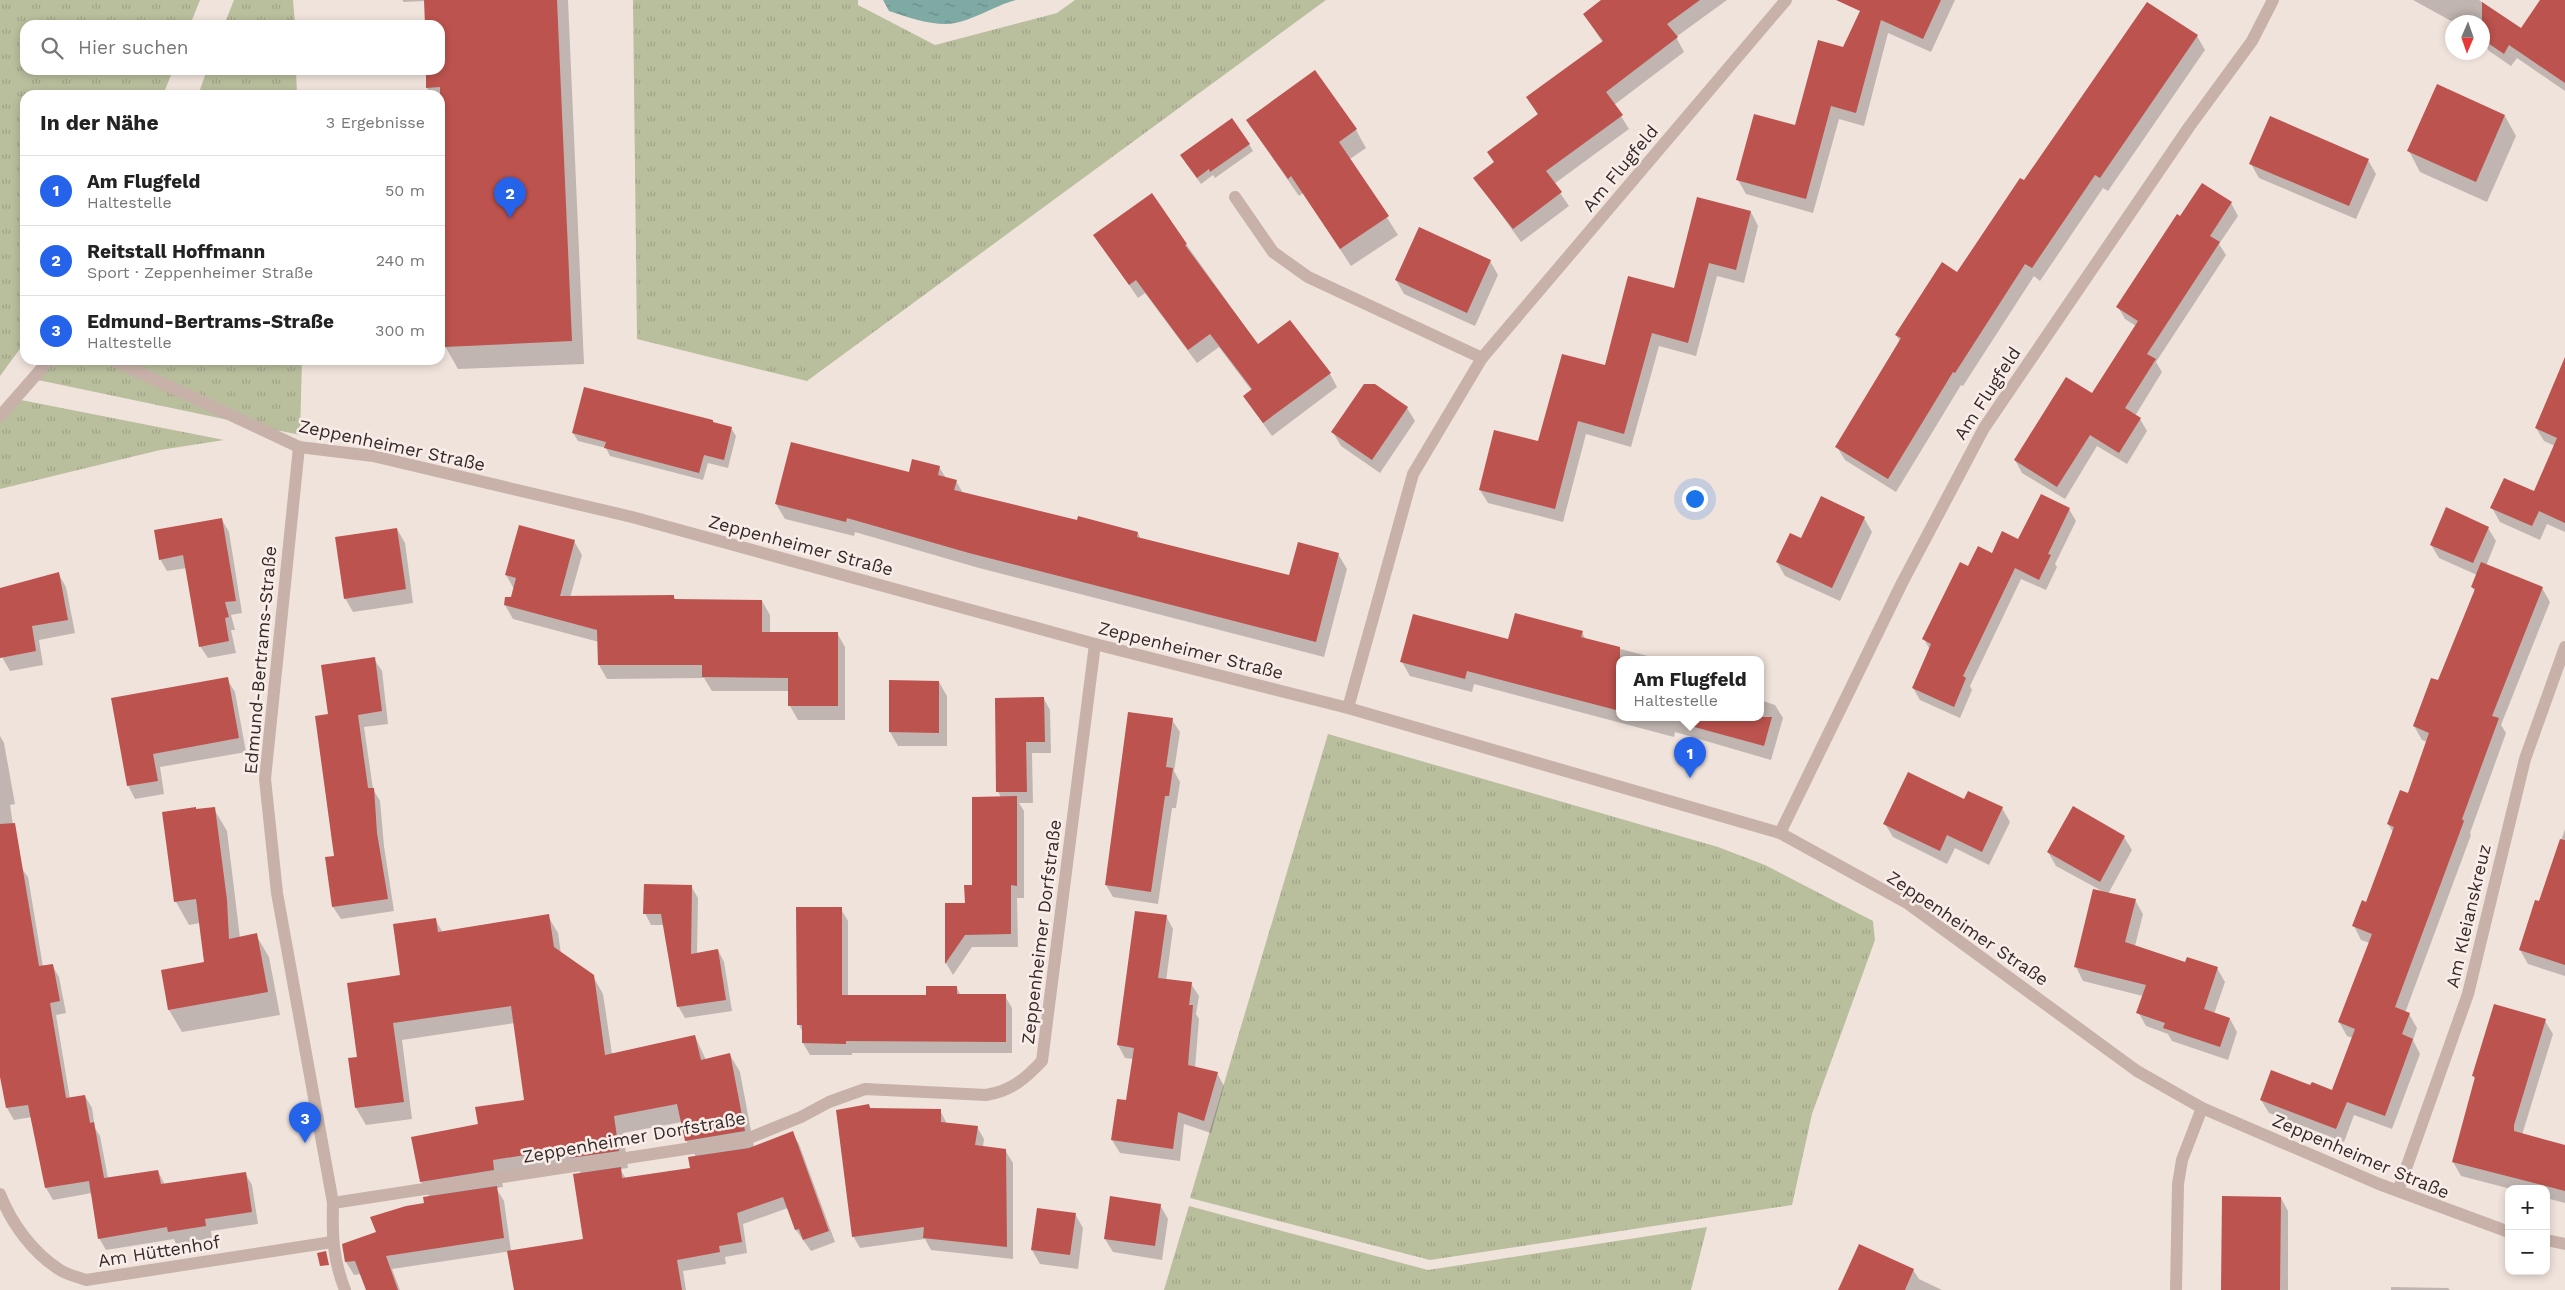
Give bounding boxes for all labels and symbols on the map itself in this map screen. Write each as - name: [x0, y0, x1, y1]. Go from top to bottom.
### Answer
- north arrow: [2445, 15, 2490, 60]
- street label: Am Flugfeld: [1578, 121, 1662, 215]
- pin: 2: [494, 177, 526, 218]
- street label: Am Flugfeld: [1949, 343, 2025, 443]
- street label: Zeppenheimer Straße: [297, 415, 487, 475]
- your location: [1682, 486, 1708, 512]
- street label: Zeppenheimer Straße: [706, 510, 896, 580]
- street label: Edmund-Bertrams-Straße: [240, 545, 280, 775]
- street label: Zeppenheimer Straße: [1096, 617, 1286, 683]
- pin: 1: [1674, 737, 1706, 778]
- street label: Zeppenheimer Dorfstraße: [1017, 818, 1065, 1046]
- street label: Am Kleianskreuz: [2441, 842, 2495, 990]
- street label: Zeppenheimer Straße: [1883, 866, 2053, 990]
- pin: 3: [289, 1102, 321, 1143]
- street label: Zeppenheimer Dorfstraße: [521, 1107, 747, 1167]
- street label: Zeppenheimer Straße: [2269, 1109, 2453, 1203]
- street label: Am Hüttenhof: [96, 1231, 222, 1271]

